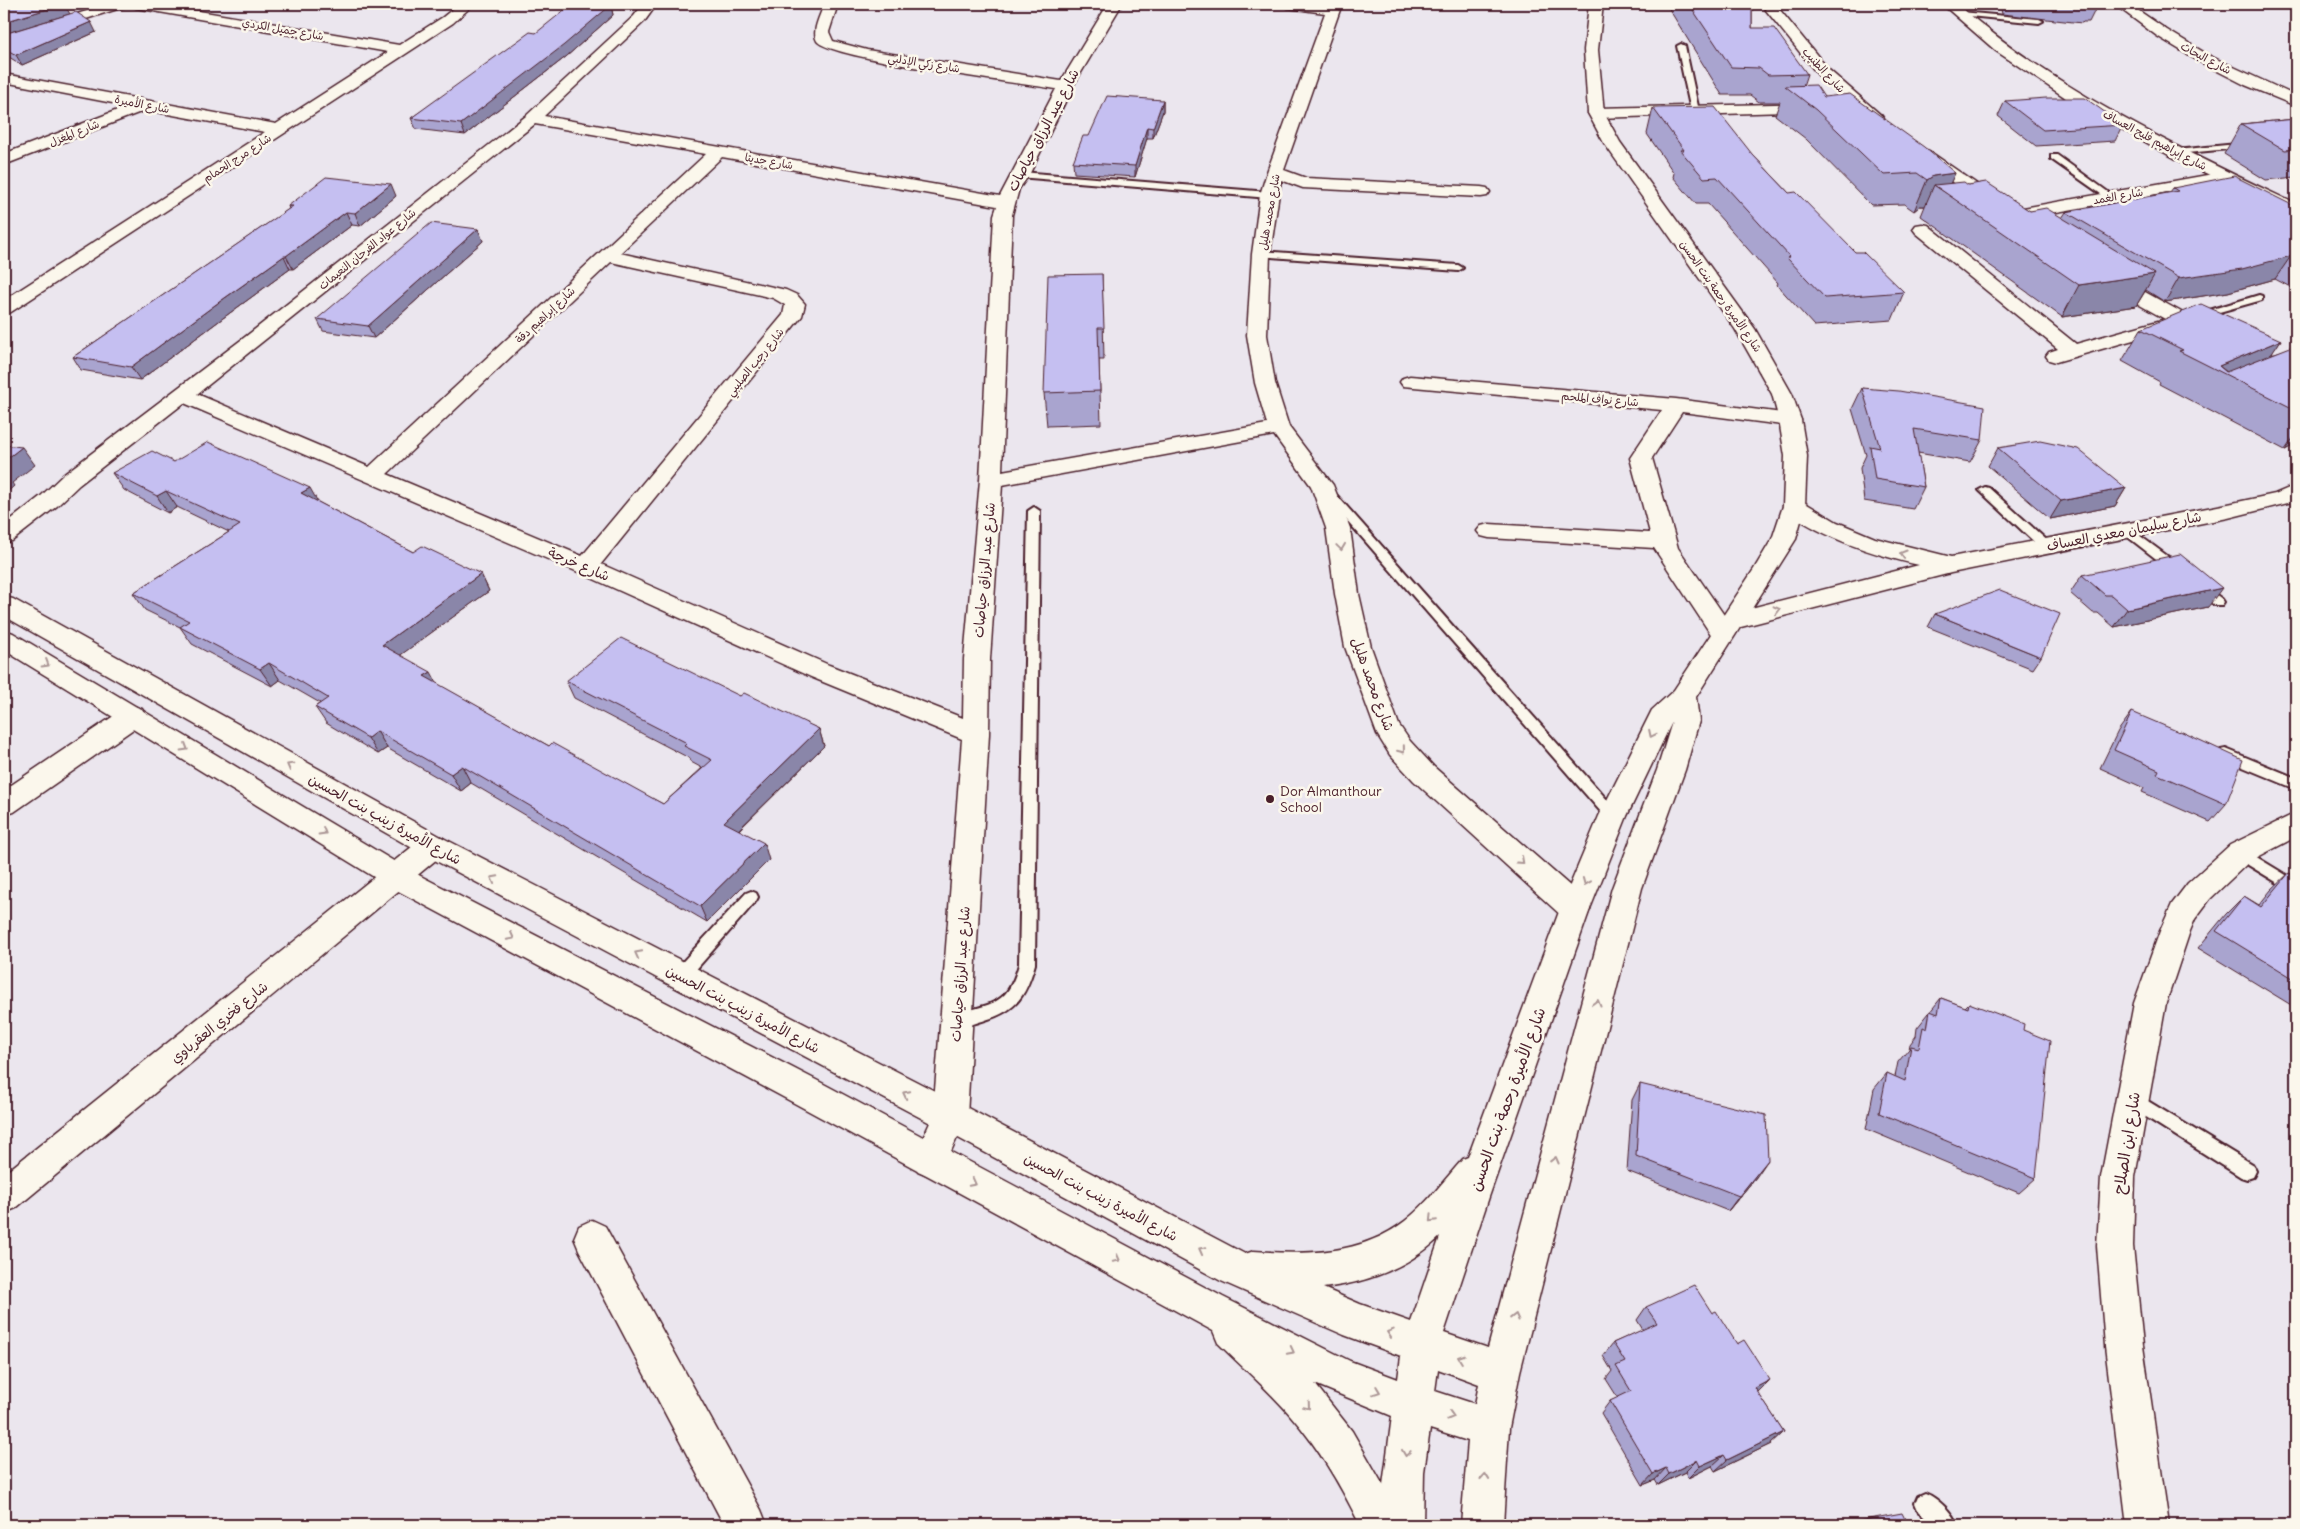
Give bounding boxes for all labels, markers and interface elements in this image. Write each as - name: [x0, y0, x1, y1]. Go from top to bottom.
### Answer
- street label: شارع جميل الكردي: [241, 15, 325, 45]
- street label: شارع البحاث: [2177, 39, 2234, 79]
- street label: شارع الطنيب: [1798, 44, 1848, 97]
- street label: شارع زكي الإدلبي: [886, 50, 961, 80]
- street label: شارع عبد الرزاق حياصات: [1003, 66, 1084, 195]
- street label: شارع الأميرة: [113, 92, 171, 118]
- street label: شارع إبراهيم فليح العساف: [2100, 107, 2209, 175]
- street label: شارع المغزل: [47, 117, 102, 151]
- street label: شارع مرج الحمام: [200, 131, 275, 187]
- street label: شارع جديتا: [743, 150, 794, 174]
- street label: شارع محمد هليل: [1255, 173, 1285, 252]
- street label: شارع الغمد: [2092, 185, 2144, 209]
- street label: شارع عواد الفرحان النعيمات: [316, 205, 420, 294]
- street label: شارع الأميرة رحمة بنت الحسن: [1675, 237, 1765, 356]
- street label: شارع إبراهيم دقة: [512, 284, 579, 348]
- street label: شارع رجب الصليبي: [723, 325, 790, 401]
- street label: شارع نواف الملحم: [1561, 389, 1639, 411]
- street label: شارع عبد الرزاق حياصات: [969, 501, 1000, 639]
- street label: شارع سليمان معدي العساف: [2045, 507, 2203, 557]
- street label: شارع خرجة: [545, 543, 613, 586]
- one-way arrow: [1335, 543, 1346, 551]
- one-way arrow: [1900, 549, 1908, 559]
- one-way arrow: [1773, 605, 1782, 616]
- street label: شارع محمد هليل: [1347, 635, 1398, 734]
- one-way arrow: [40, 657, 49, 667]
- one-way arrow: [1648, 729, 1659, 738]
- one-way arrow: [179, 741, 188, 751]
- one-way arrow: [1397, 744, 1405, 753]
- one-way arrow: [287, 763, 296, 773]
- street label: شارع الأميرة زينب بنت الحسين: [305, 770, 464, 869]
- place label: Dor Almanthour School: [1280, 782, 1382, 816]
- marker: Dor Almanthour School: [1264, 793, 1276, 805]
- one-way arrow: [318, 826, 327, 836]
- one-way arrow: [1515, 855, 1524, 864]
- one-way arrow: [490, 875, 499, 885]
- one-way arrow: [1581, 877, 1592, 886]
- street label: شارع عبد الرزاق حياصات: [946, 905, 975, 1043]
- one-way arrow: [506, 931, 515, 941]
- one-way arrow: [634, 950, 643, 960]
- street label: شارع الأميرة زينب بنت الحسين: [663, 961, 823, 1058]
- street label: شارع فخري العقرباوي: [167, 977, 273, 1068]
- one-way arrow: [1591, 998, 1602, 1007]
- street label: شارع الأميرة رحمة بنت الحسن: [1464, 1004, 1551, 1194]
- one-way arrow: [902, 1090, 911, 1100]
- street label: شارع ابن الصلاح: [2108, 1090, 2146, 1196]
- street label: شارع الأميرة زينب بنت الحسين: [1021, 1149, 1181, 1246]
- one-way arrow: [1549, 1155, 1560, 1164]
- one-way arrow: [968, 1177, 977, 1187]
- one-way arrow: [1428, 1213, 1437, 1222]
- one-way arrow: [1198, 1246, 1207, 1256]
- one-way arrow: [1111, 1253, 1120, 1263]
- one-way arrow: [1509, 1313, 1520, 1322]
- one-way arrow: [1386, 1329, 1394, 1339]
- one-way arrow: [1286, 1345, 1295, 1355]
- one-way arrow: [1458, 1354, 1466, 1364]
- one-way arrow: [1372, 1384, 1381, 1395]
- one-way arrow: [1301, 1400, 1310, 1409]
- one-way arrow: [1446, 1411, 1455, 1421]
- one-way arrow: [1402, 1448, 1412, 1457]
- one-way arrow: [1479, 1472, 1490, 1480]

